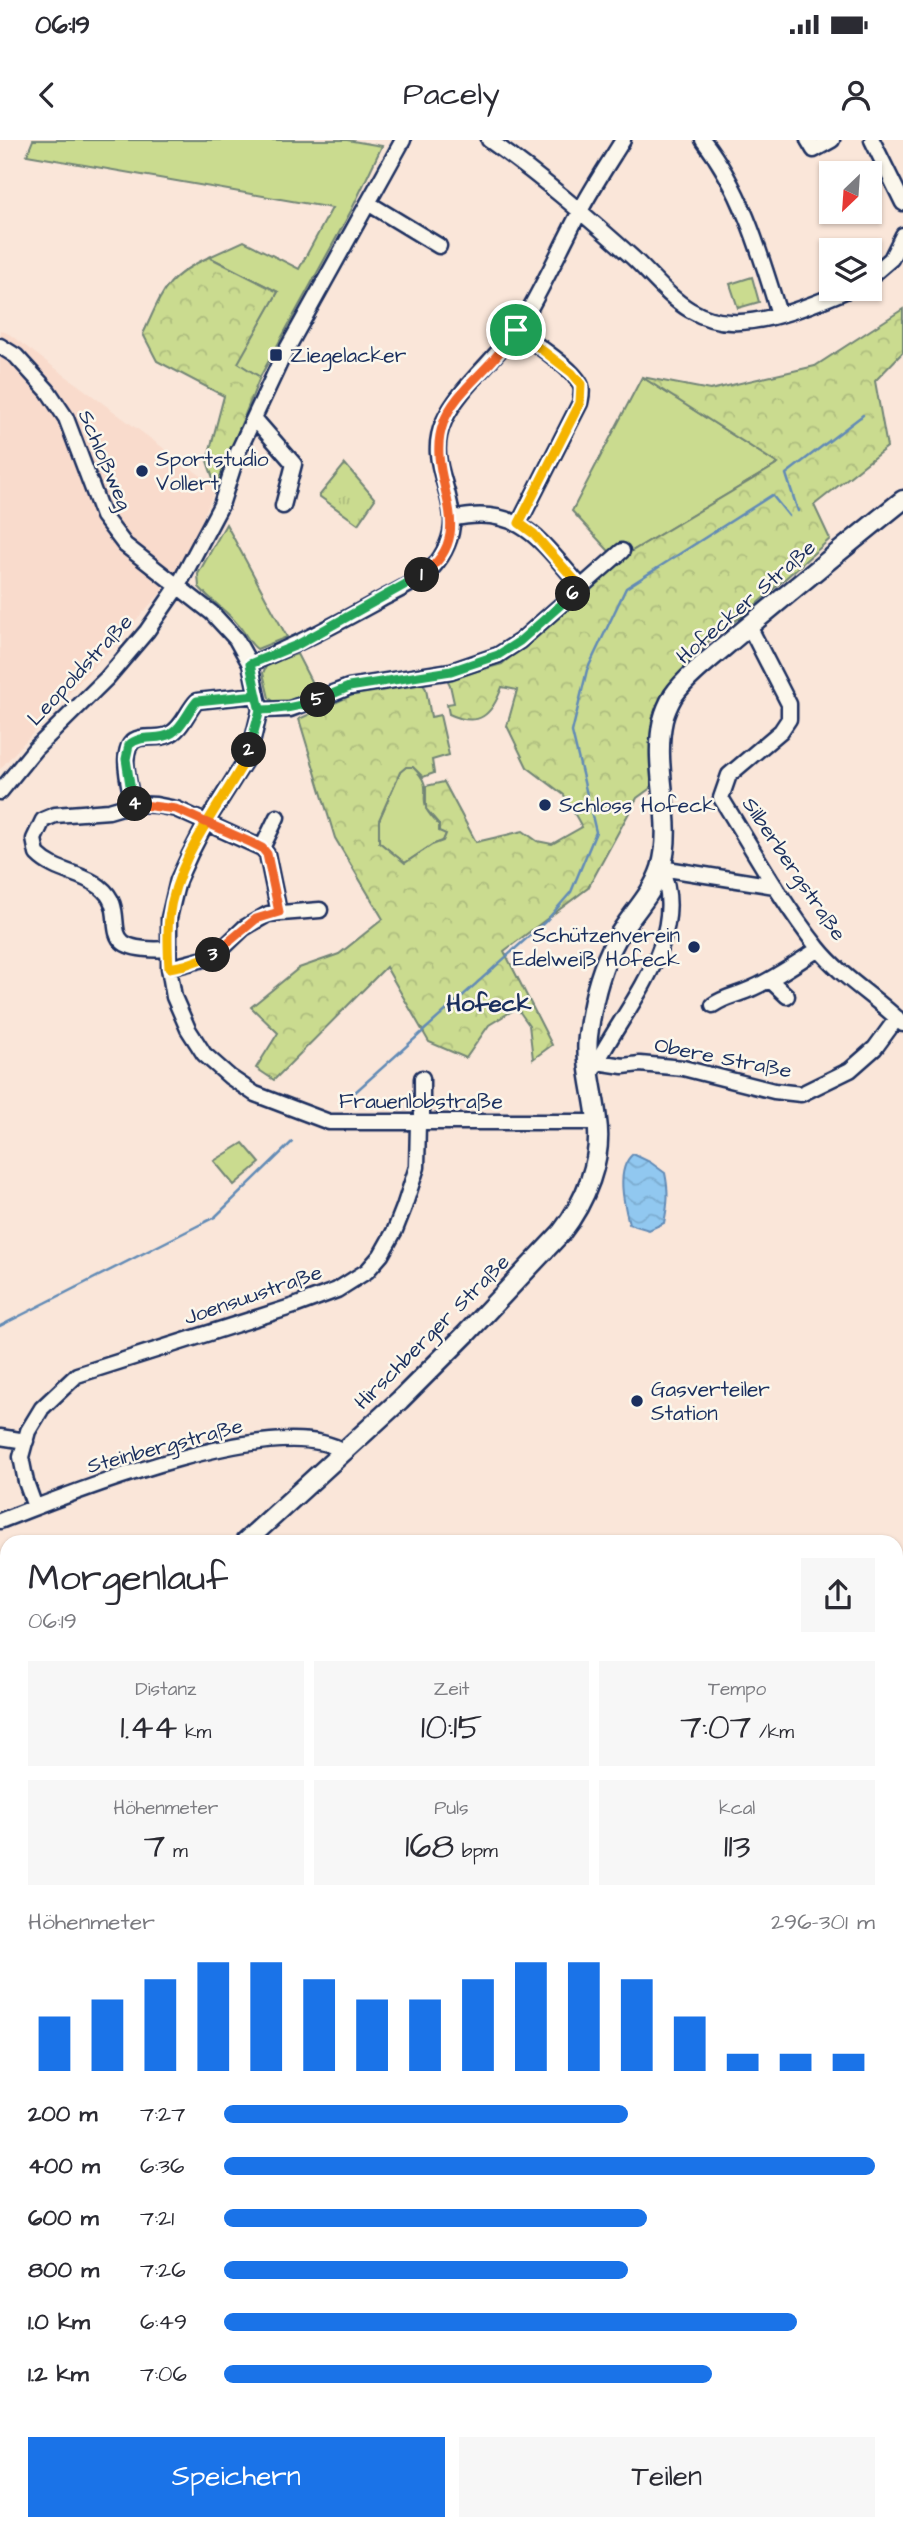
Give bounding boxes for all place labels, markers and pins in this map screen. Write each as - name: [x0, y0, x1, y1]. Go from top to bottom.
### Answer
- pin: [486, 300, 546, 360]
- place label: Ziegelacker: [290, 341, 407, 372]
- marker: Ziegelacker: [268, 347, 284, 363]
- place label: Sportstudio Vollert: [156, 445, 269, 498]
- marker: Sportstudio Vollert: [134, 463, 150, 479]
- pin: 1: [404, 558, 440, 592]
- pin: 6: [556, 576, 590, 612]
- pin: 5: [300, 682, 336, 718]
- pin: 2: [232, 732, 266, 768]
- pin: 4: [118, 786, 152, 822]
- place label: Schloss Hofeck: [559, 791, 715, 820]
- marker: Schloss Hofeck: [537, 797, 553, 813]
- place label: Schützenverein Edelweiß Hofeck: [513, 921, 680, 974]
- pin: 3: [196, 938, 230, 972]
- marker: Schützenverein Edelweiß Hofeck: [686, 939, 702, 955]
- place label: Gasverteiler Station: [651, 1375, 770, 1428]
- marker: Gasverteiler Station: [629, 1393, 645, 1409]

